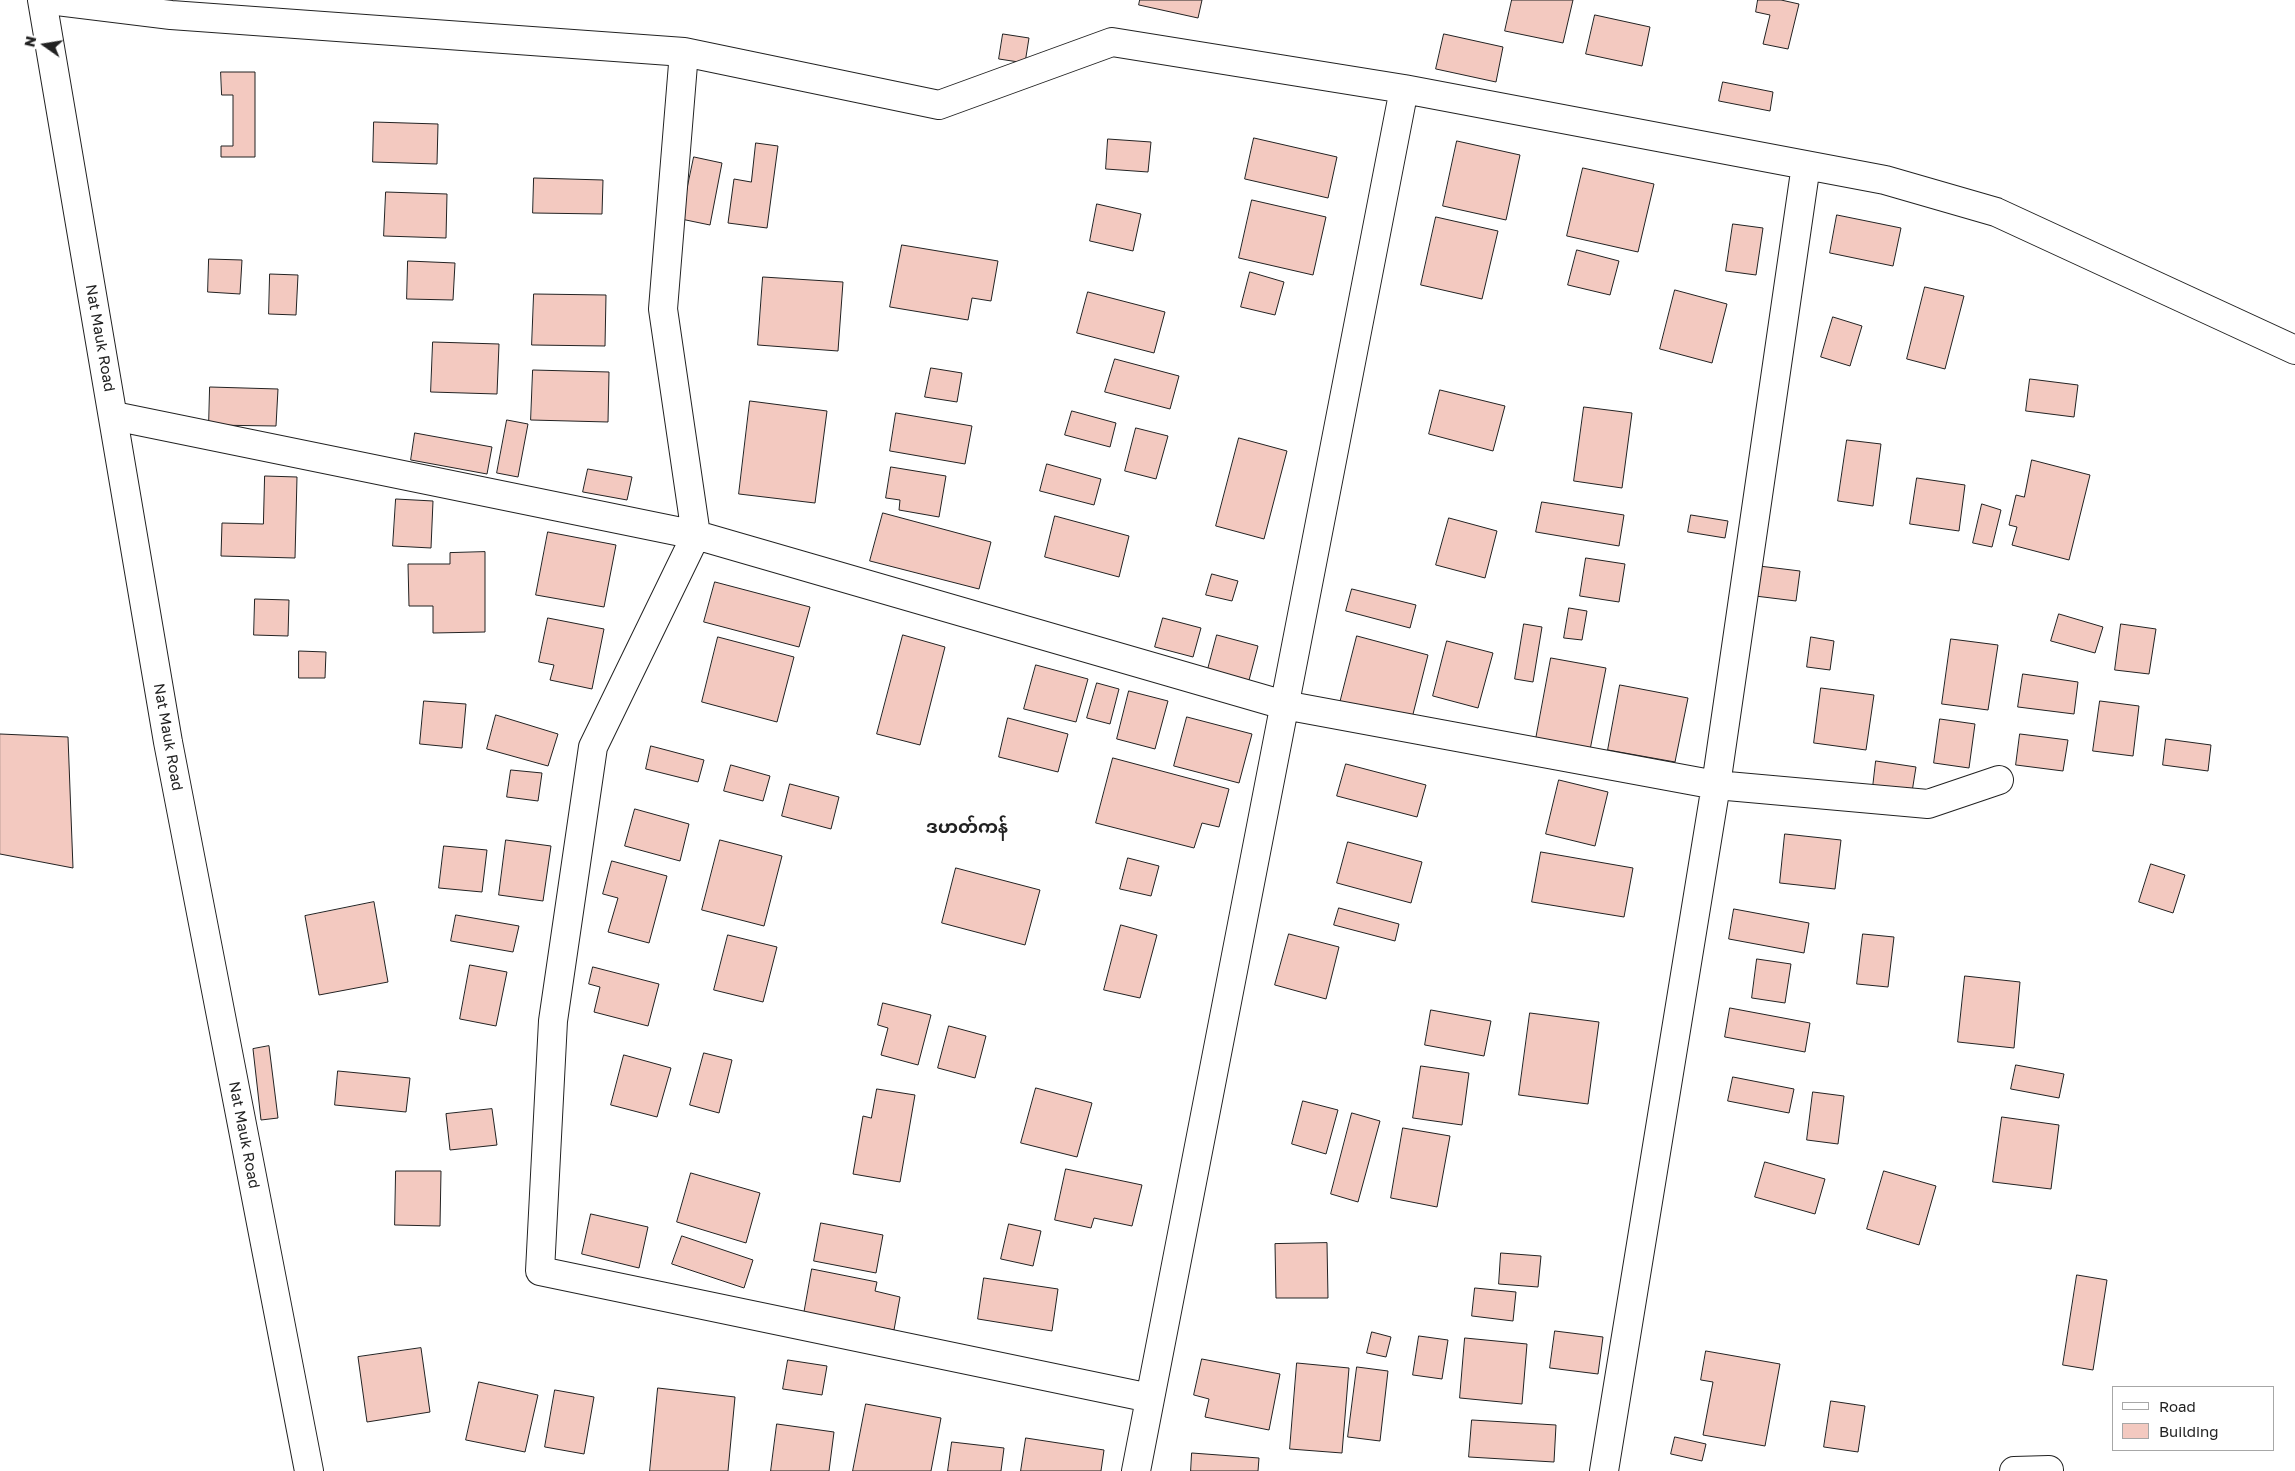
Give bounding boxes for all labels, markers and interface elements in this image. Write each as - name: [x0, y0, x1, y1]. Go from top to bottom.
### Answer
- north arrow: [20, 20, 70, 70]
- text: N: [20, 34, 39, 49]
- street label: Nat Mauk Road: [82, 283, 118, 393]
- street label: Nat Mauk Road: [150, 682, 186, 792]
- district label: ဒဟတ်ကန်: [926, 816, 1008, 838]
- street label: Nat Mauk Road: [225, 1080, 263, 1190]
- legend: [2112, 1386, 2275, 1451]
- text: Road: [2159, 1397, 2196, 1415]
- text: Building: [2159, 1422, 2219, 1440]

